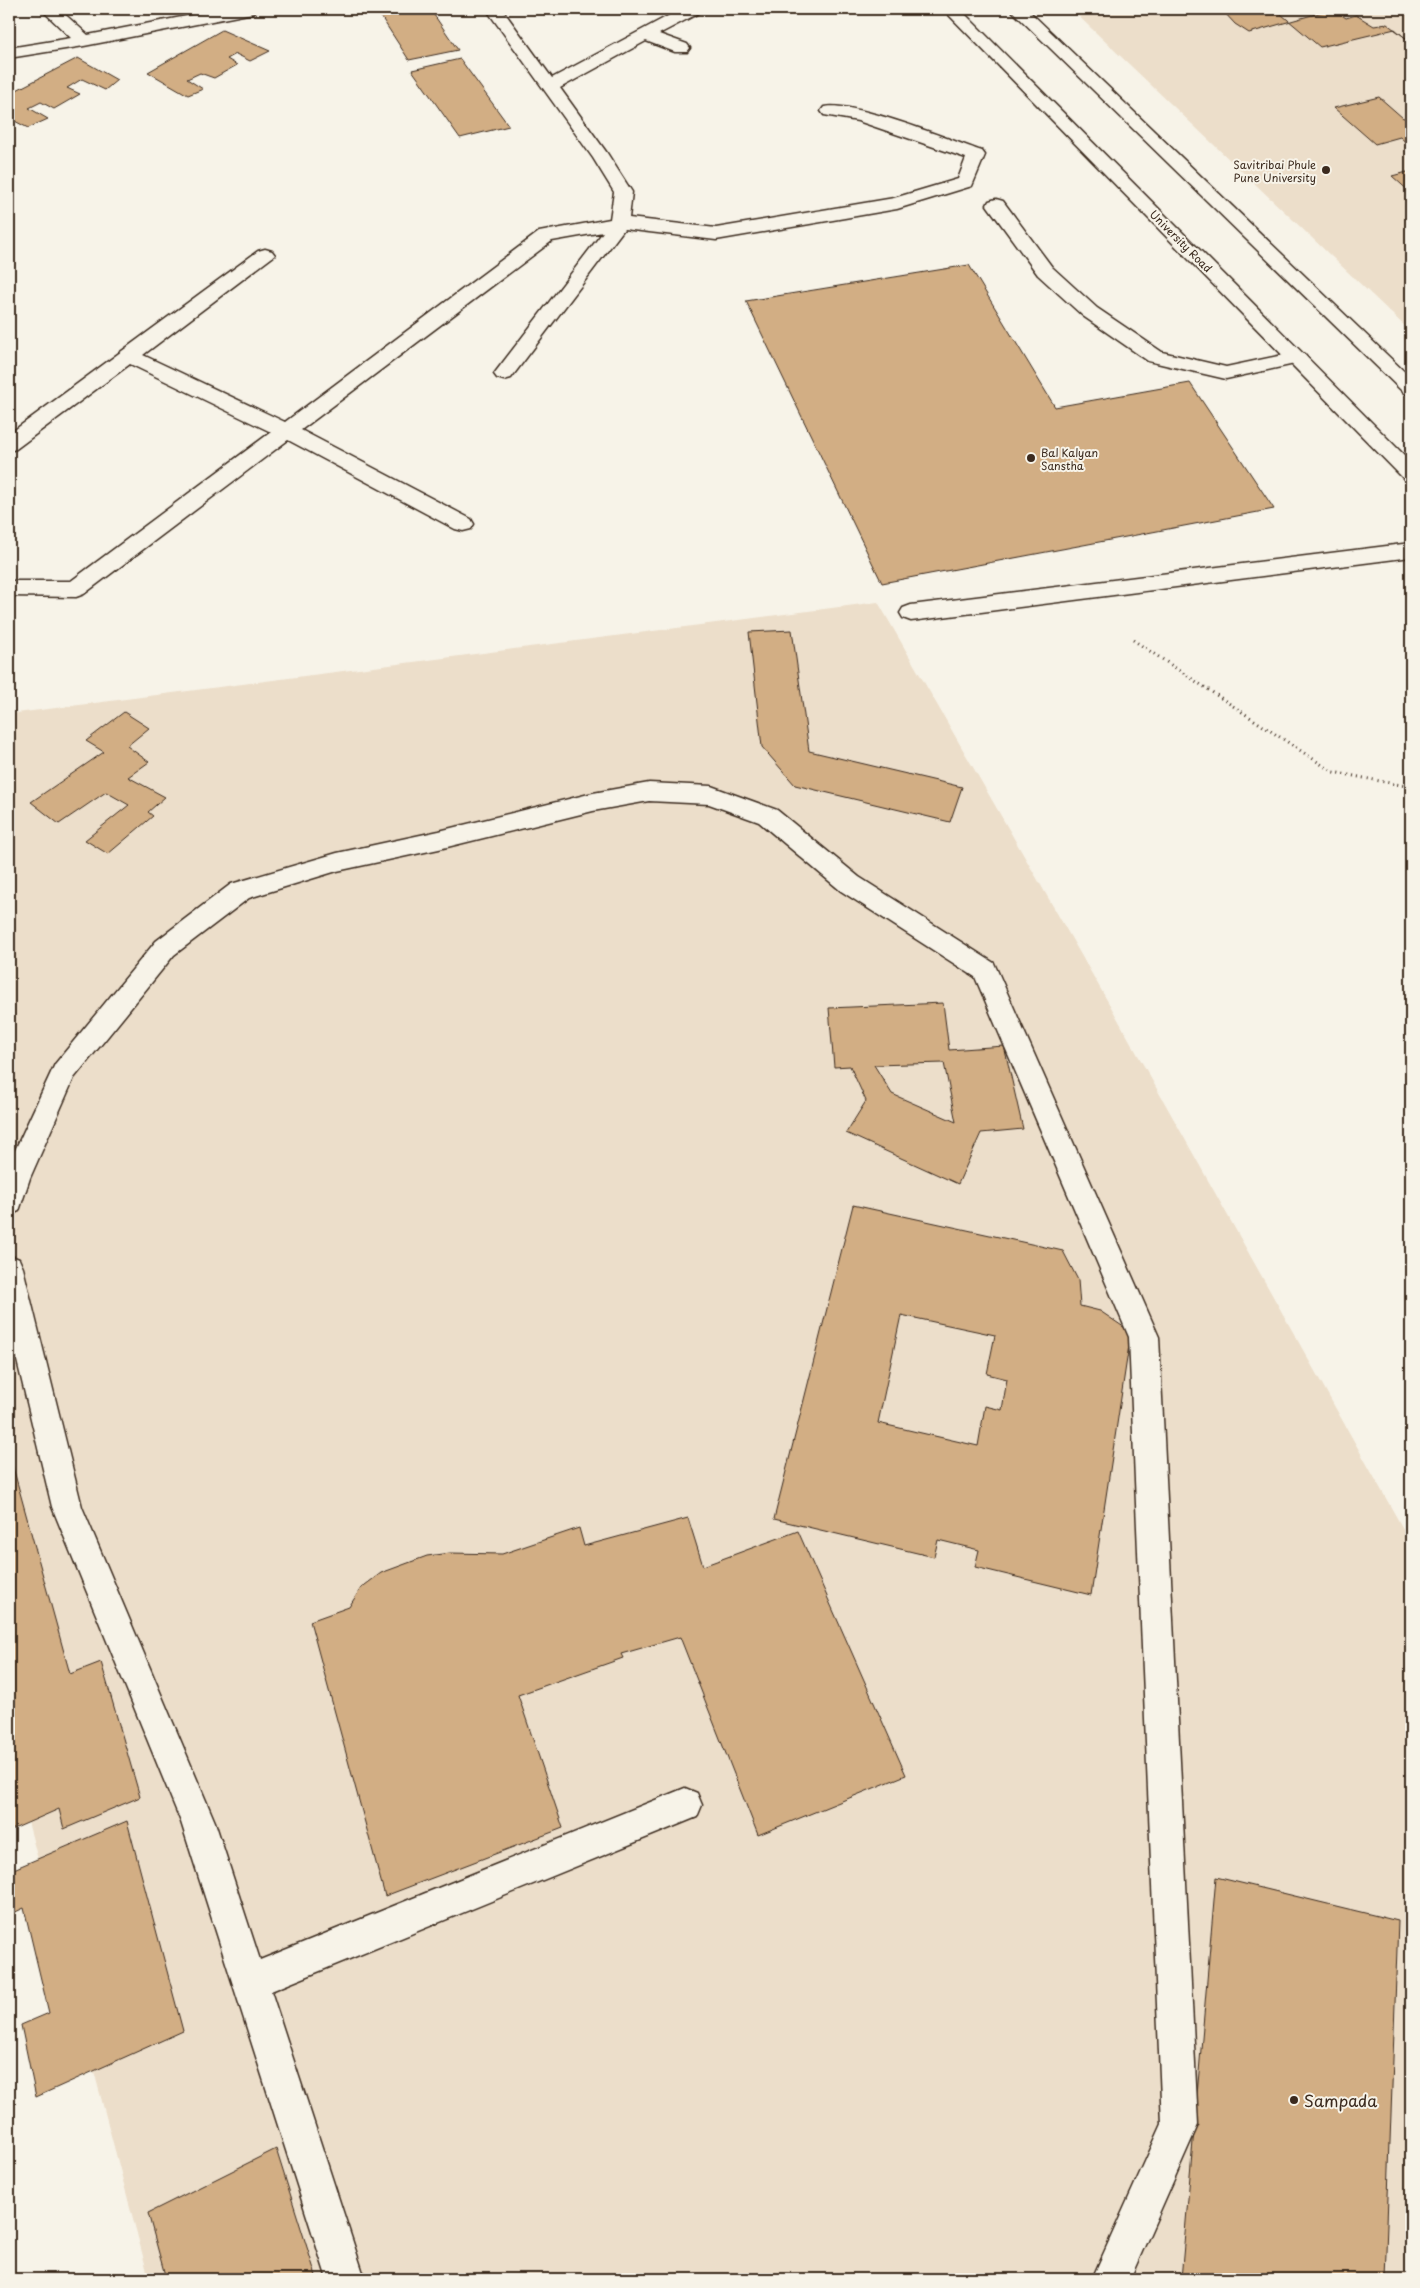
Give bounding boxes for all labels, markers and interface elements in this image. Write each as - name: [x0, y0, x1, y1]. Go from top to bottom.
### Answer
- place label: Savitribai Phule Pune University: [1233, 156, 1316, 186]
- marker: Savitribai Phule Pune University: [1320, 164, 1332, 176]
- street label: University Road: [1146, 206, 1216, 276]
- place label: Bal Kalyan Sanstha: [1041, 444, 1098, 474]
- marker: Bal Kalyan Sanstha: [1025, 452, 1037, 464]
- place label: Sampada: [1304, 2088, 1377, 2112]
- marker: Sampada: [1288, 2094, 1300, 2106]

